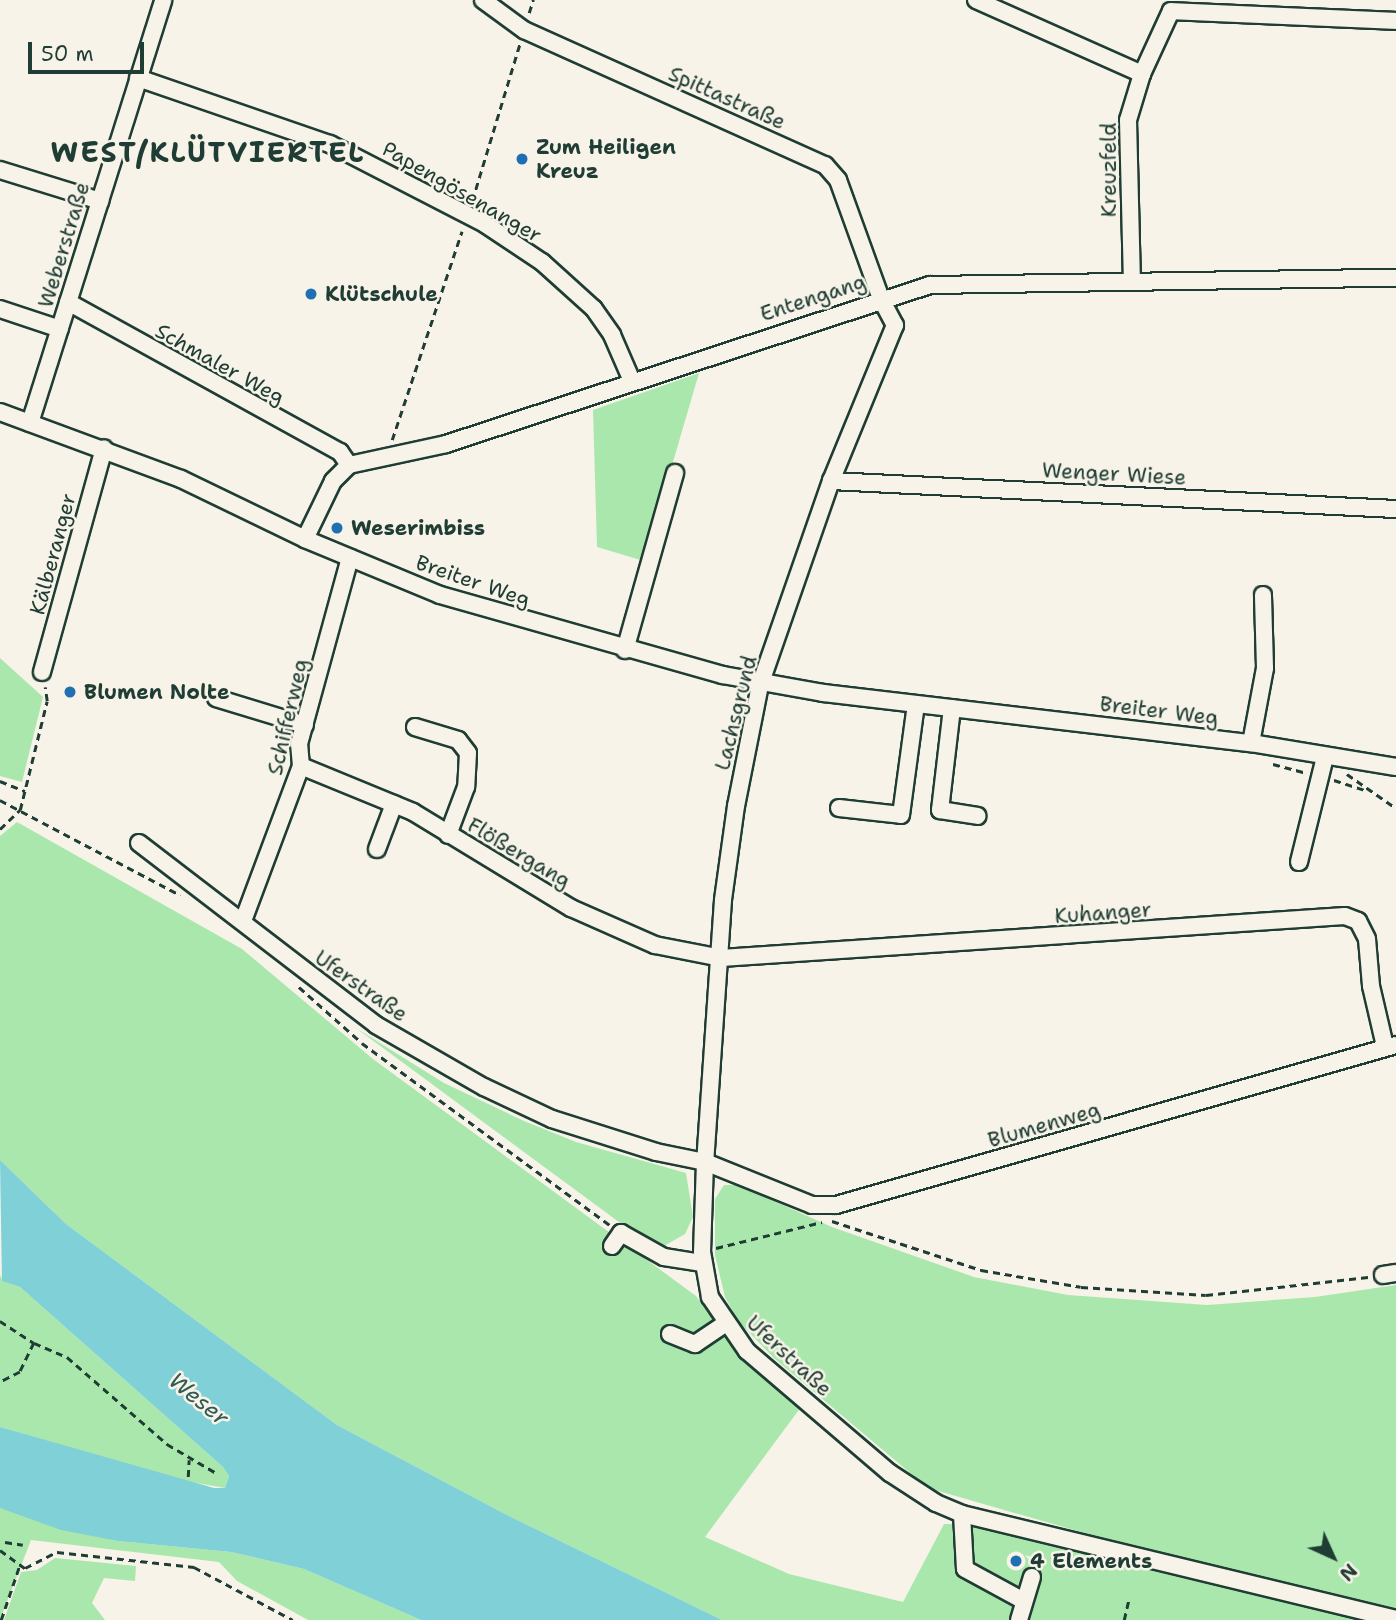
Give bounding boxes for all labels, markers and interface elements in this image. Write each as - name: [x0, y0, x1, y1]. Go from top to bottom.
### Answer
- scale bar: [32, 28, 147, 72]
- text: 50 m: [41, 40, 94, 68]
- street label: Spittastraße: [665, 61, 789, 135]
- street label: Kreuzfeld: [1096, 123, 1122, 217]
- place label: Zum Heiligen Kreuz: [536, 134, 676, 184]
- district label: WEST/KLÜTVIERTEL: [53, 135, 363, 169]
- street label: Papengösenanger: [378, 136, 546, 248]
- marker: Zum Heiligen Kreuz: [514, 151, 530, 167]
- street label: Weberstraße: [33, 179, 95, 311]
- street label: Entengang: [757, 269, 869, 327]
- place label: Klütschule: [325, 281, 438, 307]
- marker: Klütschule: [303, 286, 319, 302]
- street label: Schmaler Weg: [151, 318, 289, 410]
- street label: Wenger Wiese: [1041, 458, 1187, 490]
- street label: Kälberanger: [25, 490, 81, 618]
- place label: Weserimbiss: [351, 515, 485, 541]
- marker: Weserimbiss: [329, 520, 345, 536]
- street label: Breiter Weg: [413, 550, 533, 612]
- street label: Lachsgrund: [710, 653, 762, 773]
- street label: Schifferweg: [262, 656, 314, 778]
- place label: Blumen Nolte: [84, 679, 230, 705]
- marker: Blumen Nolte: [62, 684, 78, 700]
- street label: Breiter Weg: [1098, 691, 1220, 731]
- street label: Flößergang: [463, 812, 575, 894]
- street label: Kuhanger: [1054, 897, 1152, 929]
- street label: Uferstraße: [310, 945, 412, 1027]
- street label: Blumenweg: [985, 1097, 1103, 1153]
- street label: Uferstraße: [741, 1310, 837, 1402]
- water label: Weser: [163, 1367, 235, 1431]
- north arrow: [1298, 1522, 1368, 1592]
- place label: 4 Elements: [1030, 1548, 1152, 1574]
- marker: 4 Elements: [1008, 1553, 1024, 1569]
- text: N: [1334, 1558, 1362, 1586]

